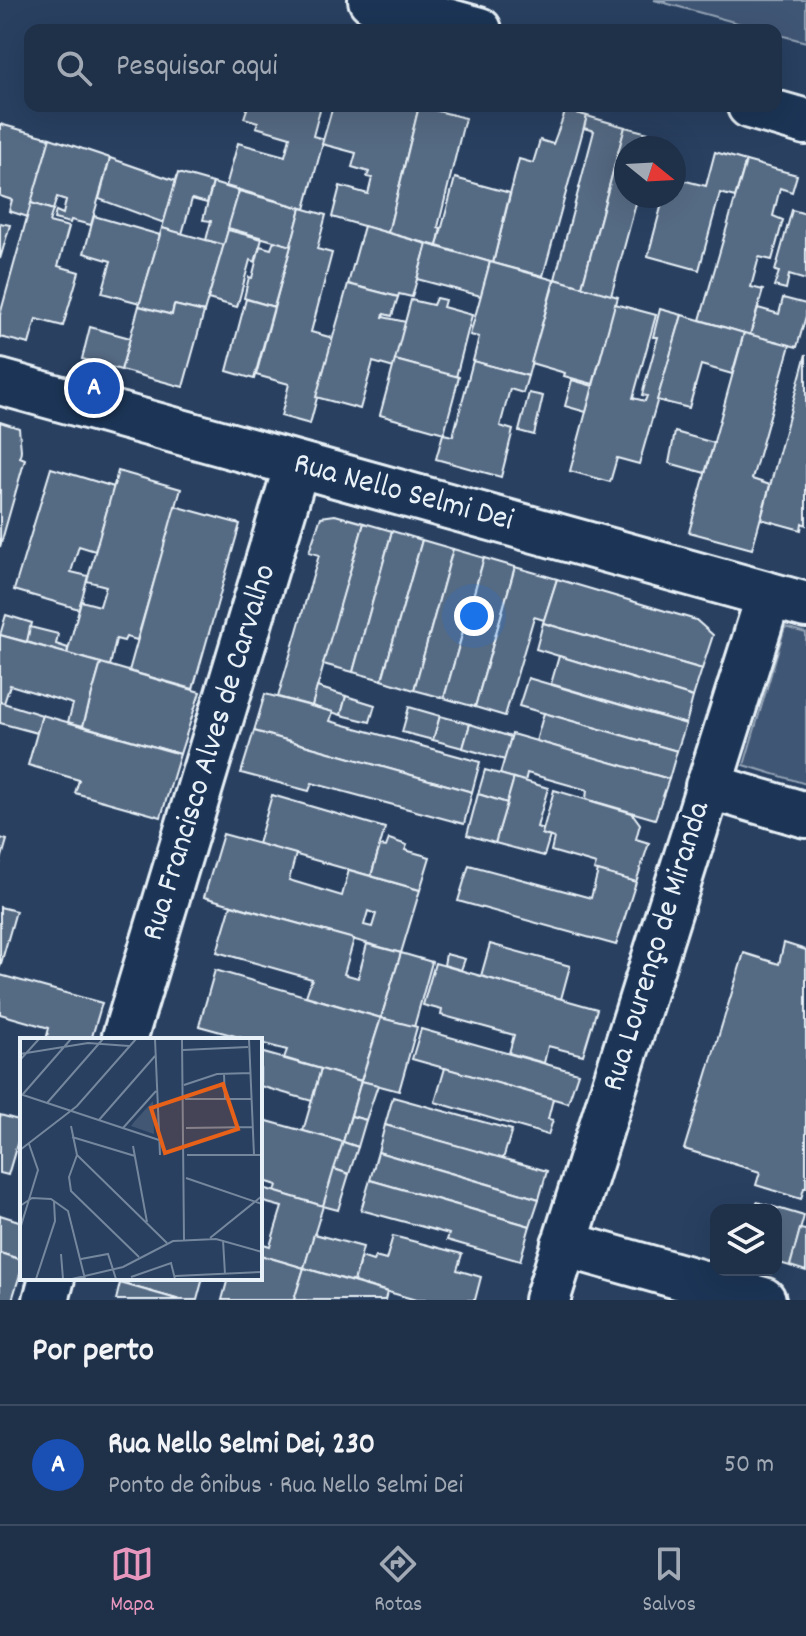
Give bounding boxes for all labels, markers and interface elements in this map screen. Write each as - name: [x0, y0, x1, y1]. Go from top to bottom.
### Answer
- search box: [24, 24, 782, 112]
- icon: search: [52, 46, 96, 90]
- text: Pesquisar aqui: [116, 47, 278, 90]
- north arrow: [614, 136, 686, 208]
- pin: A: [68, 358, 120, 418]
- street label: Rua Nello Selmi Dei: [288, 443, 518, 545]
- street label: Rua Francisco Alves de Carvalho: [132, 559, 290, 947]
- your location: [454, 596, 494, 636]
- street label: Rua Lourenço de Miranda: [592, 796, 724, 1098]
- inset map: [20, 1038, 262, 1280]
- map controls: [710, 1204, 782, 1276]
- button: layers: [710, 1204, 782, 1276]
- text: Por perto: [32, 1328, 154, 1377]
- text: Rua Nello Selmi Dei, 230: [108, 1425, 375, 1468]
- text: A: [51, 1447, 65, 1484]
- text: 50 m: [724, 1447, 774, 1484]
- text: Ponto de ônibus · Rua Nello Selmi Dei: [108, 1468, 463, 1505]
- tab: Mapa: [110, 1542, 154, 1621]
- tab: Rotas: [374, 1542, 422, 1621]
- tab: Salvos: [642, 1542, 696, 1621]

